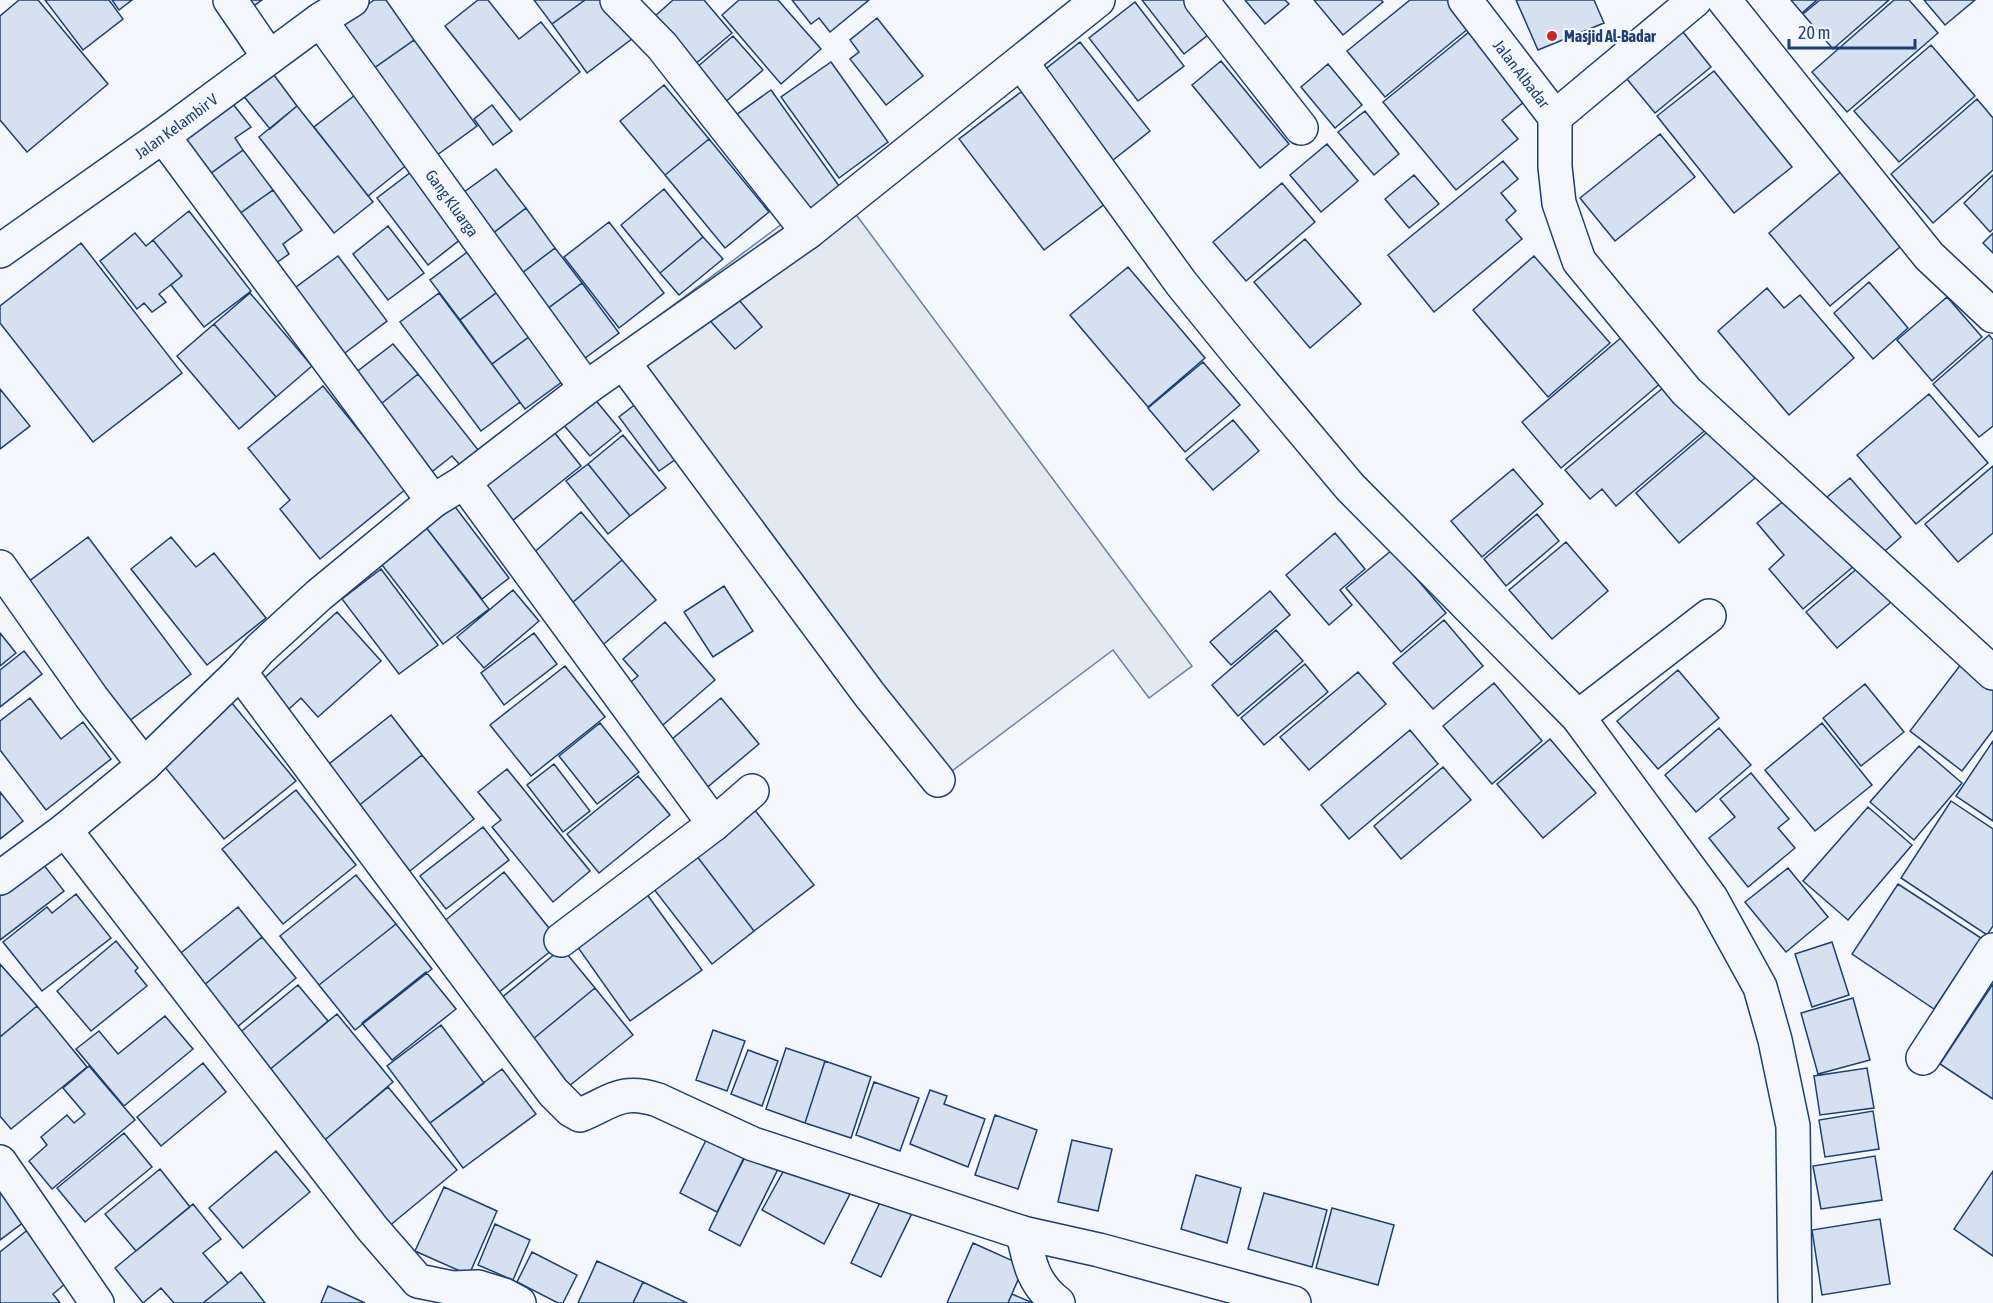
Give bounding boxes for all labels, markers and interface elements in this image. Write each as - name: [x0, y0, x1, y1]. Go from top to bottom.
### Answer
- scale bar: [1789, 12, 1915, 50]
- text: 20 m: [1798, 22, 1830, 43]
- place label: Masjid Al-Badar: [1564, 27, 1656, 45]
- marker: Masjid Al-Badar: [1545, 29, 1559, 43]
- street label: Jalan Albadar: [1490, 36, 1554, 112]
- street label: Jalan Kelambir V: [131, 90, 221, 162]
- street label: Gang Kluarga: [422, 166, 483, 240]

